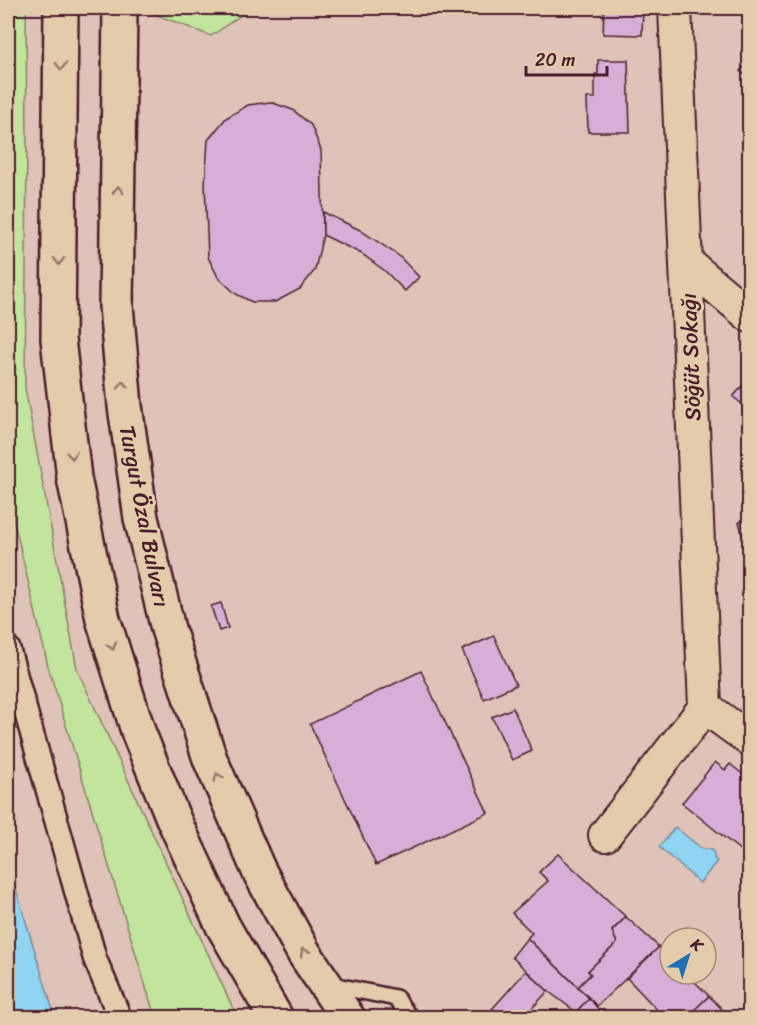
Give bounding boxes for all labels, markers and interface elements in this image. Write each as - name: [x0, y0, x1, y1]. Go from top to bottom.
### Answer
- scale bar: [526, 39, 607, 77]
- text: 20 m: [535, 44, 575, 76]
- one-way arrow: [54, 61, 67, 70]
- one-way arrow: [111, 185, 124, 194]
- one-way arrow: [53, 256, 65, 265]
- street label: Söğüt Sokağı: [669, 292, 712, 422]
- one-way arrow: [117, 380, 130, 389]
- street label: Turgut Özal Bulvarı: [108, 422, 181, 610]
- one-way arrow: [65, 451, 78, 460]
- one-way arrow: [105, 640, 117, 651]
- one-way arrow: [213, 772, 225, 783]
- north arrow: [658, 926, 718, 986]
- text: K: [683, 930, 711, 960]
- one-way arrow: [299, 948, 311, 958]

